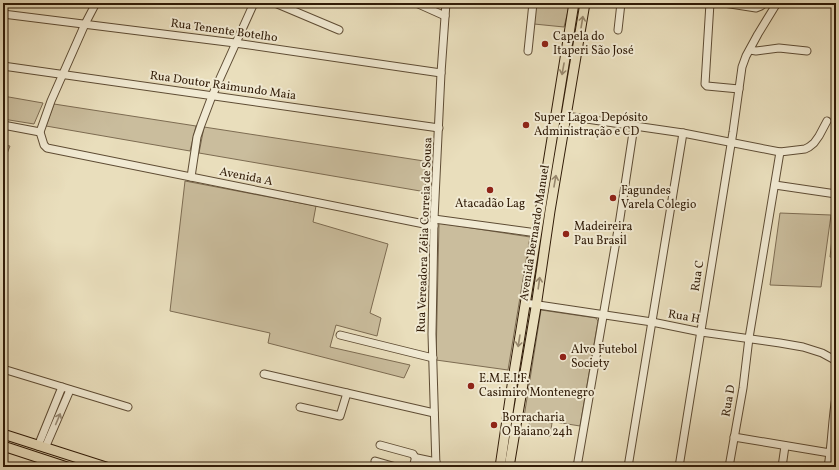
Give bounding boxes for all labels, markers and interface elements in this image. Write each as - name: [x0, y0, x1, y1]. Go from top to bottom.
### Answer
- street label: Rua Tenente Botelho: [169, 16, 279, 46]
- one-way arrow: [578, 16, 586, 29]
- place label: Capela do Itaperi São José: [553, 29, 634, 59]
- marker: Capela do Itaperi São José: [540, 39, 550, 49]
- one-way arrow: [559, 62, 567, 75]
- street label: Rua Doutor Raimundo Maia: [149, 68, 297, 104]
- place label: Super Lagoa Depósito Administração e CD: [534, 110, 648, 140]
- marker: Super Lagoa Depósito Administração e CD: [521, 120, 531, 130]
- street label: Rua Vereadora Zélia Correia de Sousa: [414, 137, 436, 333]
- street label: Avenida Bernardo Manuel: [516, 163, 554, 302]
- street label: Avenida A: [218, 164, 275, 190]
- one-way arrow: [551, 175, 559, 188]
- place label: Fagundes Varela Colegio: [621, 183, 696, 213]
- marker: Atacadão Lag: [485, 185, 495, 195]
- marker: Fagundes Varela Colegio: [608, 193, 618, 203]
- place label: Atacadão Lag: [455, 196, 525, 212]
- place label: Madeireira Pau Brasil: [574, 219, 633, 249]
- marker: Madeireira Pau Brasil: [561, 229, 571, 239]
- street label: Rua C: [688, 259, 708, 293]
- one-way arrow: [535, 277, 543, 290]
- street label: Rua H: [667, 306, 701, 328]
- one-way arrow: [515, 334, 523, 347]
- place label: Alvo Futebol Society: [571, 342, 638, 372]
- marker: Alvo Futebol Society: [558, 352, 568, 362]
- place label: E.M.E.I.F. Casimiro Montenegro: [479, 371, 594, 401]
- marker: E.M.E.I.F. Casimiro Montenegro: [466, 381, 476, 391]
- street label: Rua D: [718, 384, 740, 418]
- place label: Borracharia O Baiano 24h: [502, 410, 573, 440]
- one-way arrow: [55, 413, 62, 425]
- marker: Borracharia O Baiano 24h: [489, 420, 499, 430]

